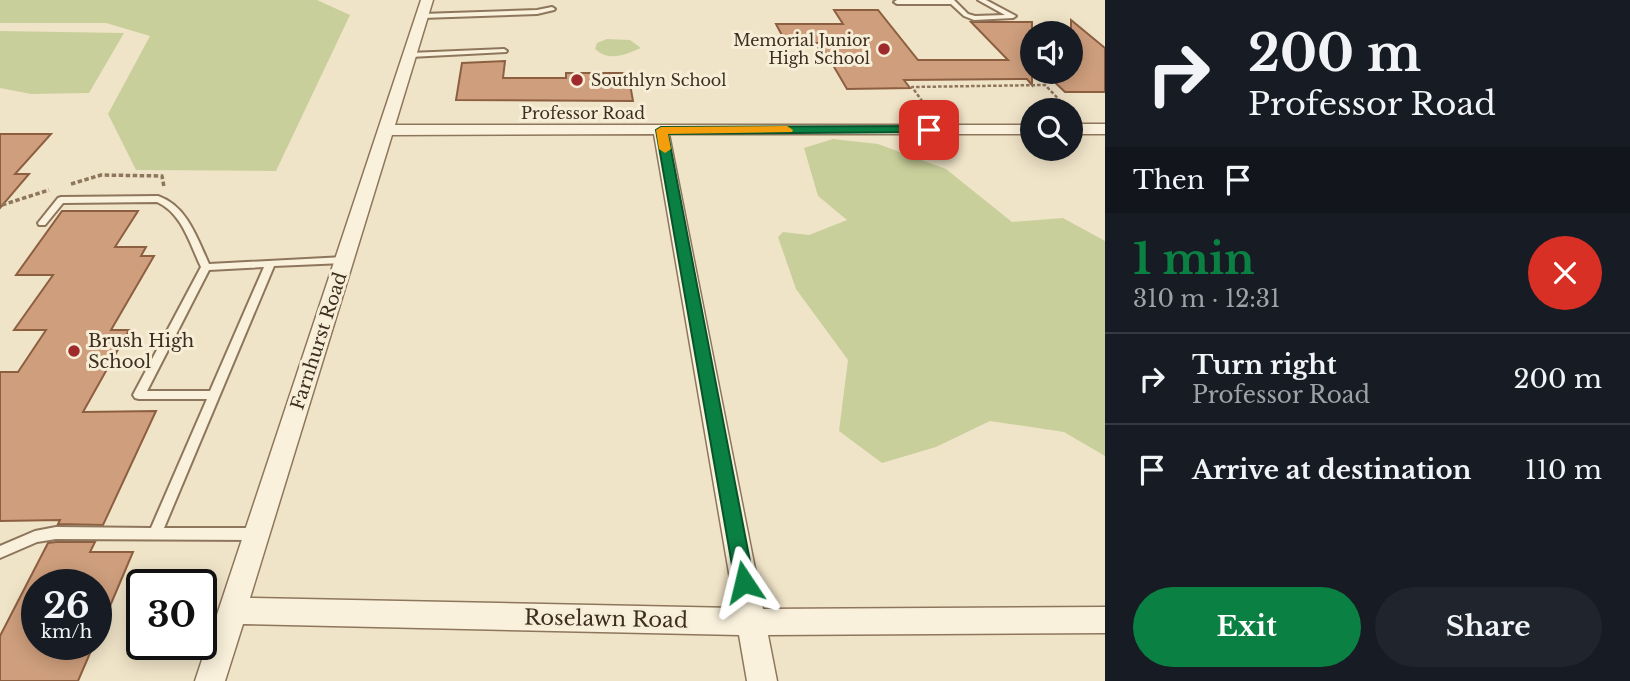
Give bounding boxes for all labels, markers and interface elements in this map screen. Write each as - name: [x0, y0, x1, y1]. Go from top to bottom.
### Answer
- map controls: [1020, 21, 1083, 161]
- button: sound: [1020, 21, 1083, 84]
- text: 200 m: [1248, 23, 1421, 84]
- icon: right: [1133, 28, 1224, 119]
- place label: Memorial Junior High School: [733, 30, 870, 68]
- marker: Memorial Junior High School: [876, 41, 892, 57]
- place label: Southlyn School: [591, 70, 727, 90]
- marker: Southlyn School: [569, 72, 585, 88]
- text: Professor Road: [1248, 84, 1496, 124]
- button: search: [1020, 98, 1083, 161]
- pin: [899, 100, 959, 160]
- street label: Professor Road: [521, 103, 645, 123]
- icon: arrive: [910, 111, 948, 149]
- icon: arrive: [1219, 161, 1257, 199]
- text: Then: [1133, 164, 1205, 196]
- text: 1 min: [1133, 233, 1255, 285]
- button: close: [1528, 236, 1602, 310]
- street label: Farnhurst Road: [286, 269, 352, 413]
- text: 310 m · 12:31: [1133, 285, 1280, 313]
- place label: Brush High School: [88, 330, 194, 373]
- marker: Brush High School: [66, 343, 82, 359]
- text: Turn right: [1192, 349, 1337, 381]
- icon: right: [1133, 360, 1171, 398]
- text: 200 m: [1513, 363, 1602, 395]
- text: Professor Road: [1192, 381, 1370, 409]
- icon: arrive: [1133, 451, 1171, 489]
- text: Arrive at destination: [1192, 454, 1472, 486]
- text: 110 m: [1525, 454, 1602, 486]
- position arrow: [707, 545, 781, 619]
- speed limit sign: 30: [126, 569, 217, 660]
- text: 26: [43, 584, 90, 627]
- button: Exit: [1133, 587, 1361, 667]
- button: Share: [1375, 587, 1602, 667]
- street label: Roselawn Road: [524, 605, 688, 633]
- text: km/h: [41, 621, 92, 643]

